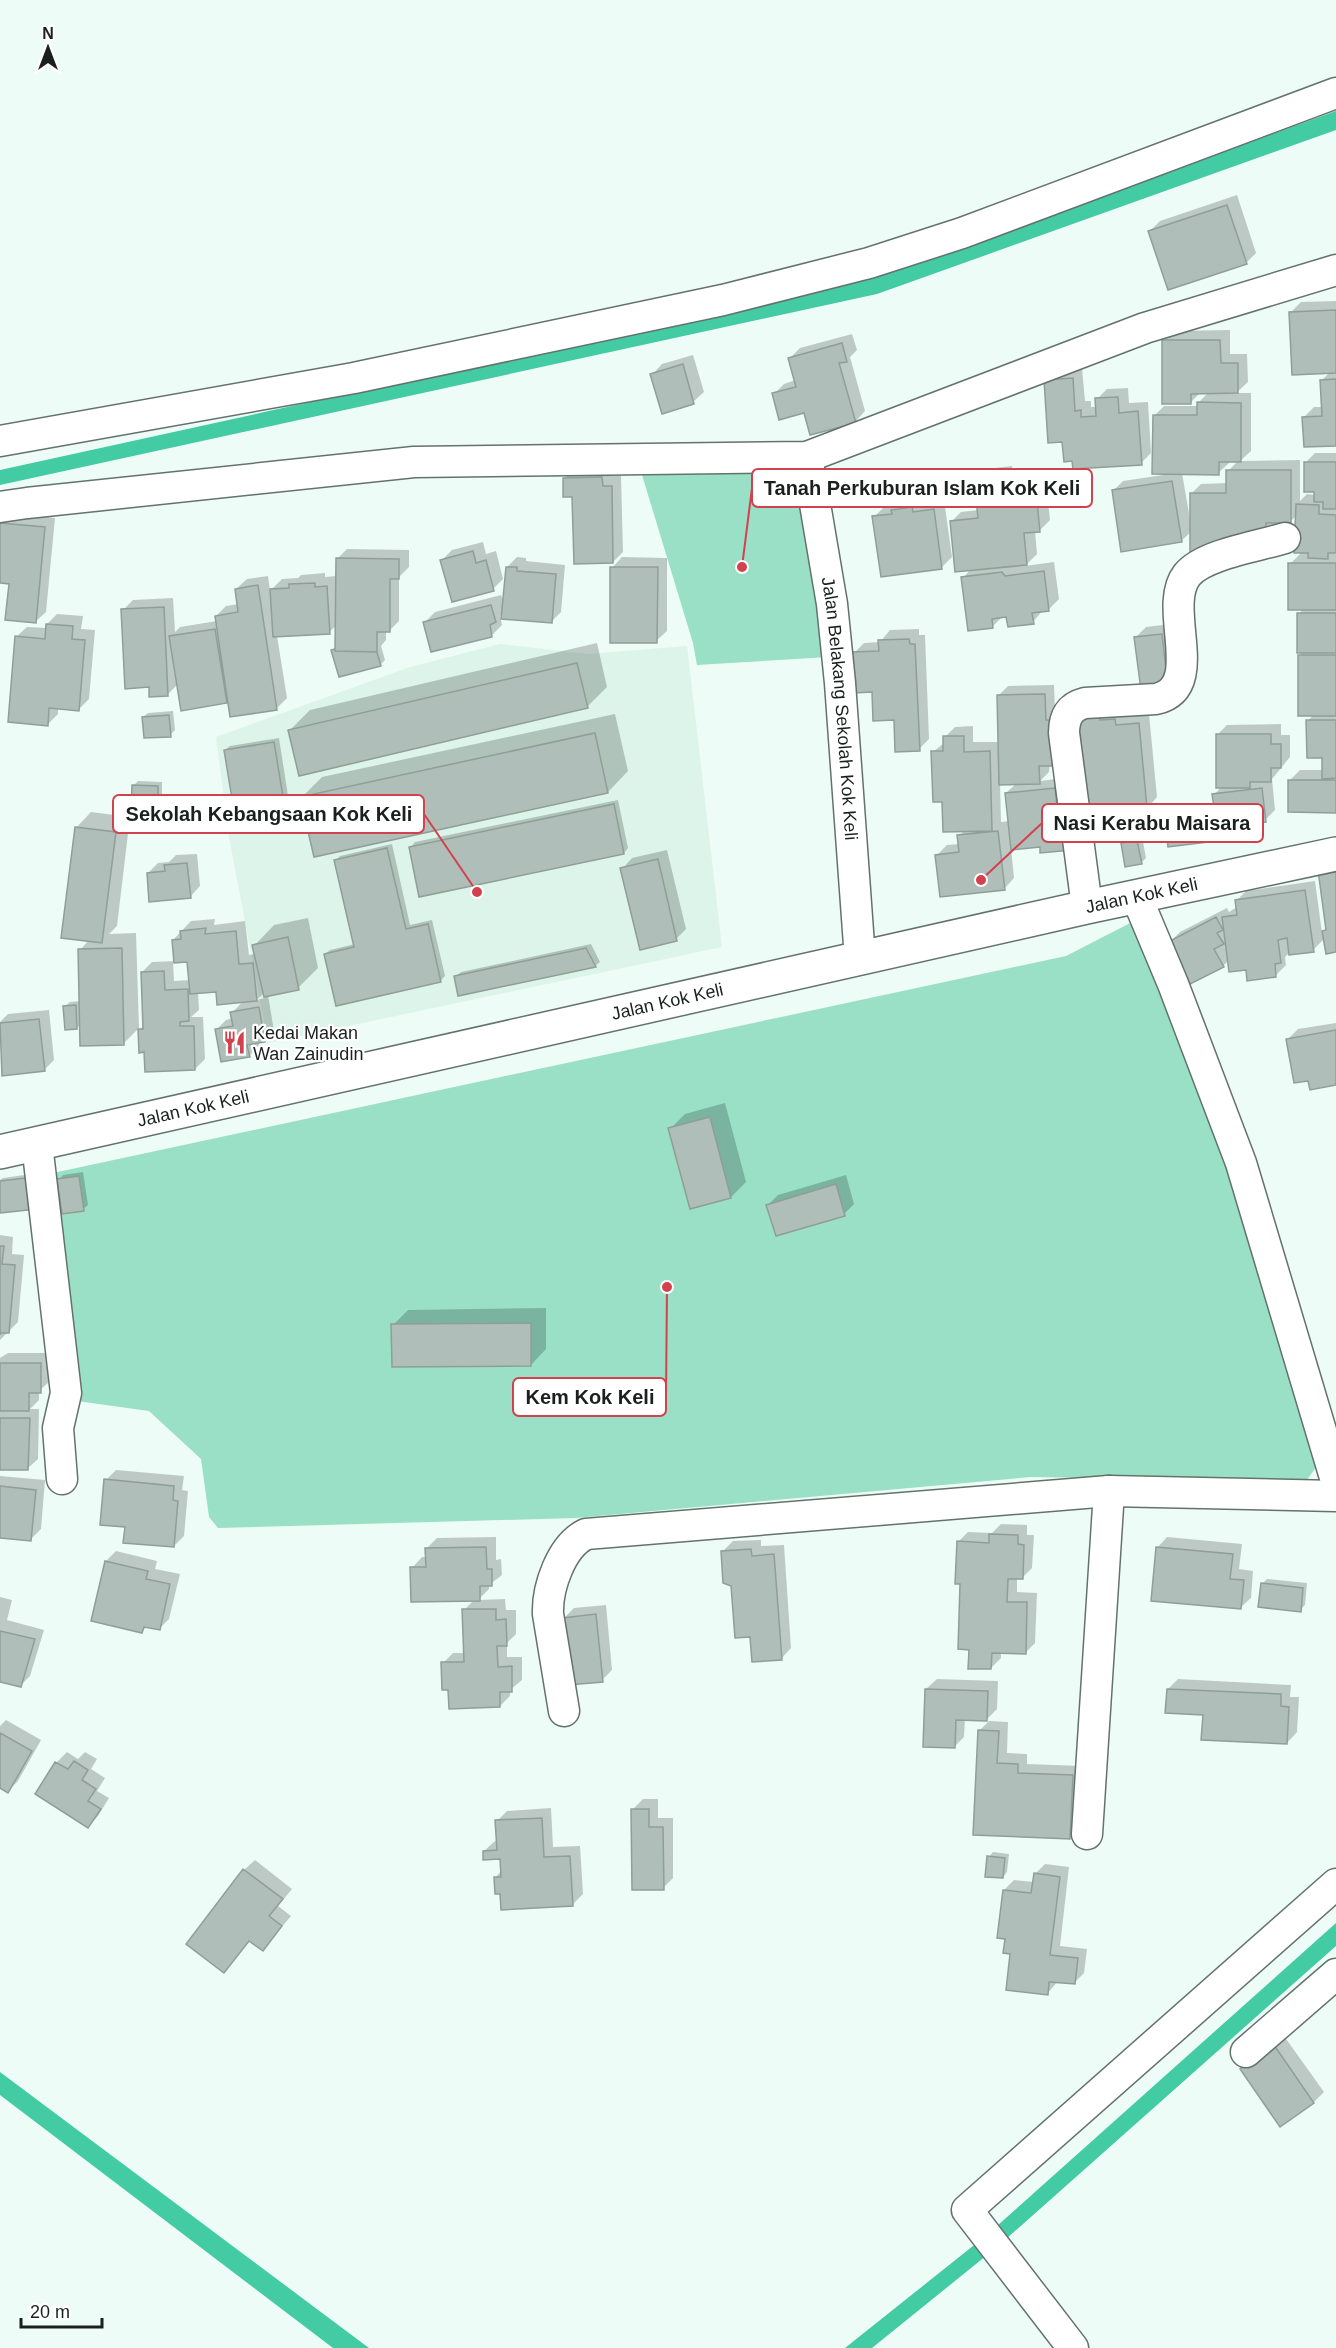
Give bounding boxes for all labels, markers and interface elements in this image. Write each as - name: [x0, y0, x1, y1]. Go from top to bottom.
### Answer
- north arrow: [18, 18, 78, 78]
- text: N: [42, 25, 54, 42]
- callout: Tanah Perkuburan Islam Kok Keli: [752, 469, 1092, 507]
- text: Tanah Perkuburan Islam Kok Keli: [764, 477, 1080, 499]
- street label: Jalan Belakang Sekolah Kok Keli: [818, 575, 861, 841]
- callout: Sekolah Kebangsaan Kok Keli: [113, 795, 424, 833]
- text: Sekolah Kebangsaan Kok Keli: [126, 803, 412, 825]
- callout: Nasi Kerabu Maisara: [1042, 804, 1263, 842]
- text: Nasi Kerabu Maisara: [1054, 812, 1251, 834]
- street label: Jalan Kok Keli: [1084, 874, 1199, 917]
- street label: Jalan Kok Keli: [609, 979, 725, 1024]
- place label: Kedai Makan Wan Zainudin: [253, 1023, 363, 1064]
- restaurant icon: Kedai Makan Wan Zainudin: [222, 1030, 248, 1056]
- street label: Jalan Kok Keli: [135, 1086, 251, 1131]
- callout: Kem Kok Keli: [513, 1378, 666, 1416]
- text: Kem Kok Keli: [526, 1386, 654, 1408]
- scale bar: [21, 2291, 102, 2329]
- text: 20 m: [30, 2302, 70, 2322]

